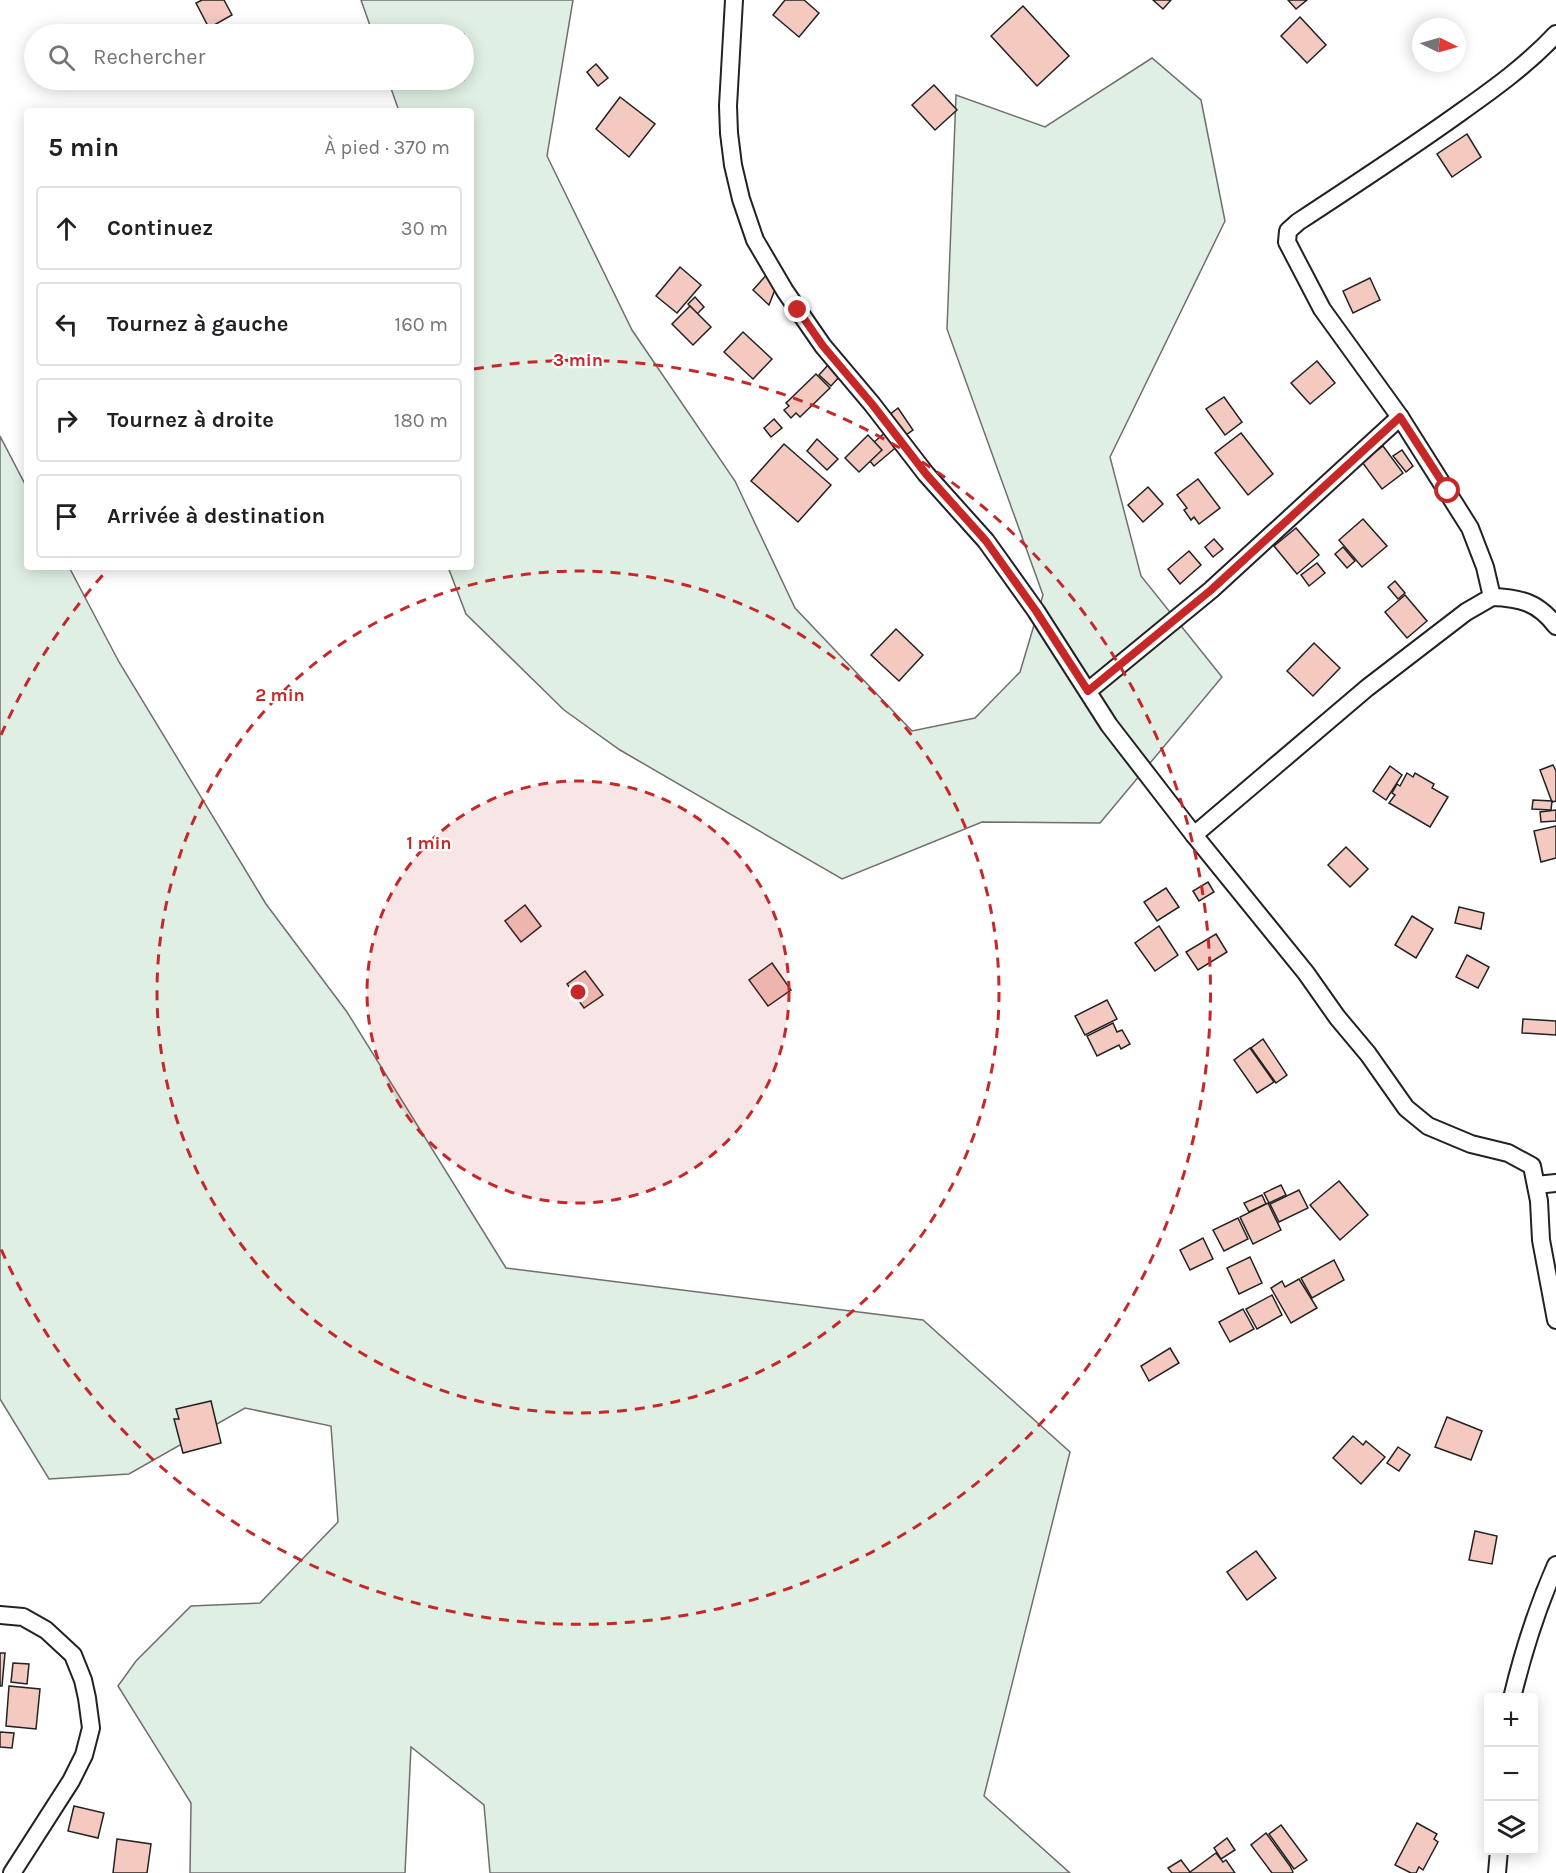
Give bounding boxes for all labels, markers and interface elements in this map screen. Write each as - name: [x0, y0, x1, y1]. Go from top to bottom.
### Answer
- north arrow: [1412, 18, 1466, 72]
- search box: [24, 24, 474, 90]
- icon: search: [45, 41, 78, 74]
- text: Rechercher: [93, 44, 206, 70]
- text: 5 min: [48, 132, 119, 163]
- text: À pied · 370 m: [324, 136, 450, 159]
- icon: ahead: [50, 212, 83, 245]
- text: Continuez: [107, 215, 213, 241]
- text: 30 m: [401, 217, 448, 240]
- route end: [784, 296, 810, 322]
- icon: left: [50, 308, 83, 341]
- text: Tournez à gauche: [107, 311, 288, 337]
- text: 160 m: [395, 313, 448, 336]
- text: 3 min: [553, 349, 603, 371]
- icon: right: [50, 404, 83, 437]
- text: Tournez à droite: [107, 407, 274, 433]
- text: 180 m: [394, 409, 448, 432]
- route start: [1434, 477, 1460, 503]
- icon: arrive: [50, 500, 83, 533]
- text: Arrivée à destination: [107, 503, 325, 529]
- text: 2 min: [255, 684, 305, 706]
- text: 1 min: [406, 832, 452, 854]
- centre of rings: [568, 982, 588, 1002]
- map controls: [1484, 1693, 1538, 1855]
- button: +: [1484, 1693, 1538, 1747]
- button: −: [1484, 1747, 1538, 1801]
- button: layers: [1484, 1801, 1538, 1855]

